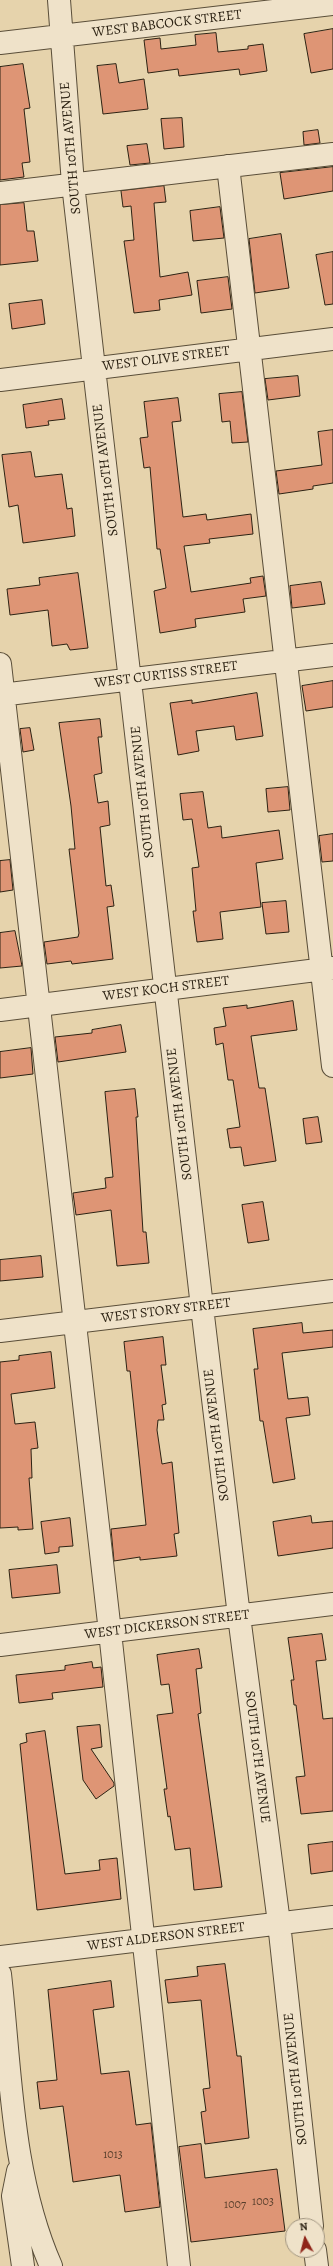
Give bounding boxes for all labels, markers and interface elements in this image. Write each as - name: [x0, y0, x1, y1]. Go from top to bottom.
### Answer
- street label: WEST BABCOCK STREET: [91, 6, 243, 42]
- street label: SOUTH 10TH AVENUE: [57, 81, 85, 215]
- street label: WEST OLIVE STREET: [101, 343, 231, 375]
- street label: SOUTH 10TH AVENUE: [90, 403, 122, 537]
- street label: WEST CURTISS STREET: [93, 658, 239, 692]
- street label: SOUTH 10TH AVENUE: [128, 725, 158, 859]
- street label: WEST KOCH STREET: [102, 973, 230, 1005]
- street label: SOUTH 10TH AVENUE: [164, 1047, 196, 1181]
- street label: WEST STORY STREET: [100, 1295, 232, 1327]
- street label: SOUTH 10TH AVENUE: [201, 1368, 233, 1502]
- street label: WEST DICKERSON STREET: [83, 1607, 251, 1643]
- street label: SOUTH 10TH AVENUE: [241, 1690, 273, 1824]
- street label: WEST ALDERSON STREET: [86, 1919, 246, 1955]
- street label: SOUTH 10TH AVENUE: [281, 2012, 311, 2146]
- house number: 1013: [103, 2148, 123, 2162]
- house number: 1003: [252, 2195, 274, 2209]
- house number: 1007: [224, 2198, 246, 2212]
- north arrow: [285, 2218, 325, 2258]
- text: N: [299, 2219, 308, 2235]

